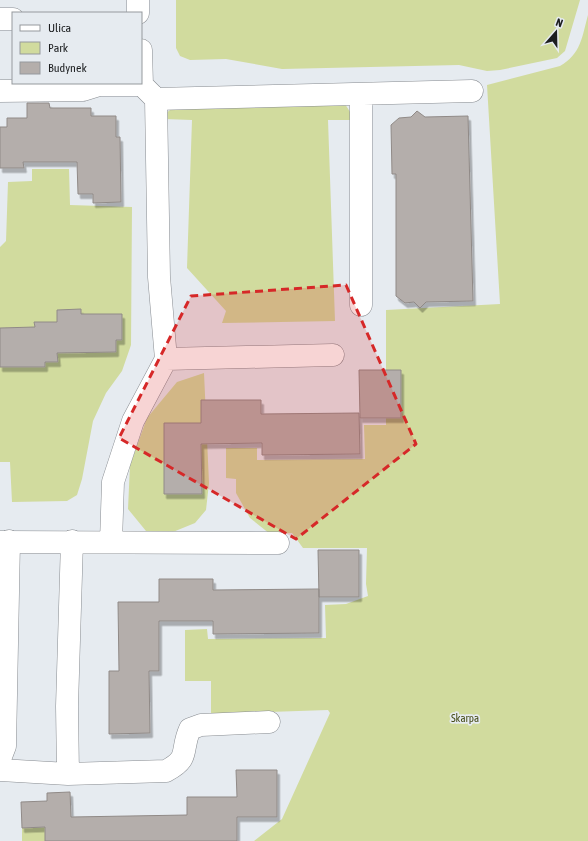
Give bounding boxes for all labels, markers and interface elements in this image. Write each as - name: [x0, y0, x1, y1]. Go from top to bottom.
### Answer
- legend: [12, 12, 142, 84]
- north arrow: [536, 12, 576, 52]
- text: N: [554, 16, 565, 29]
- text: Ulica: [48, 21, 71, 35]
- text: Park: [48, 41, 69, 55]
- text: Budynek: [48, 61, 87, 75]
- park label: Skarpa: [451, 712, 479, 724]

